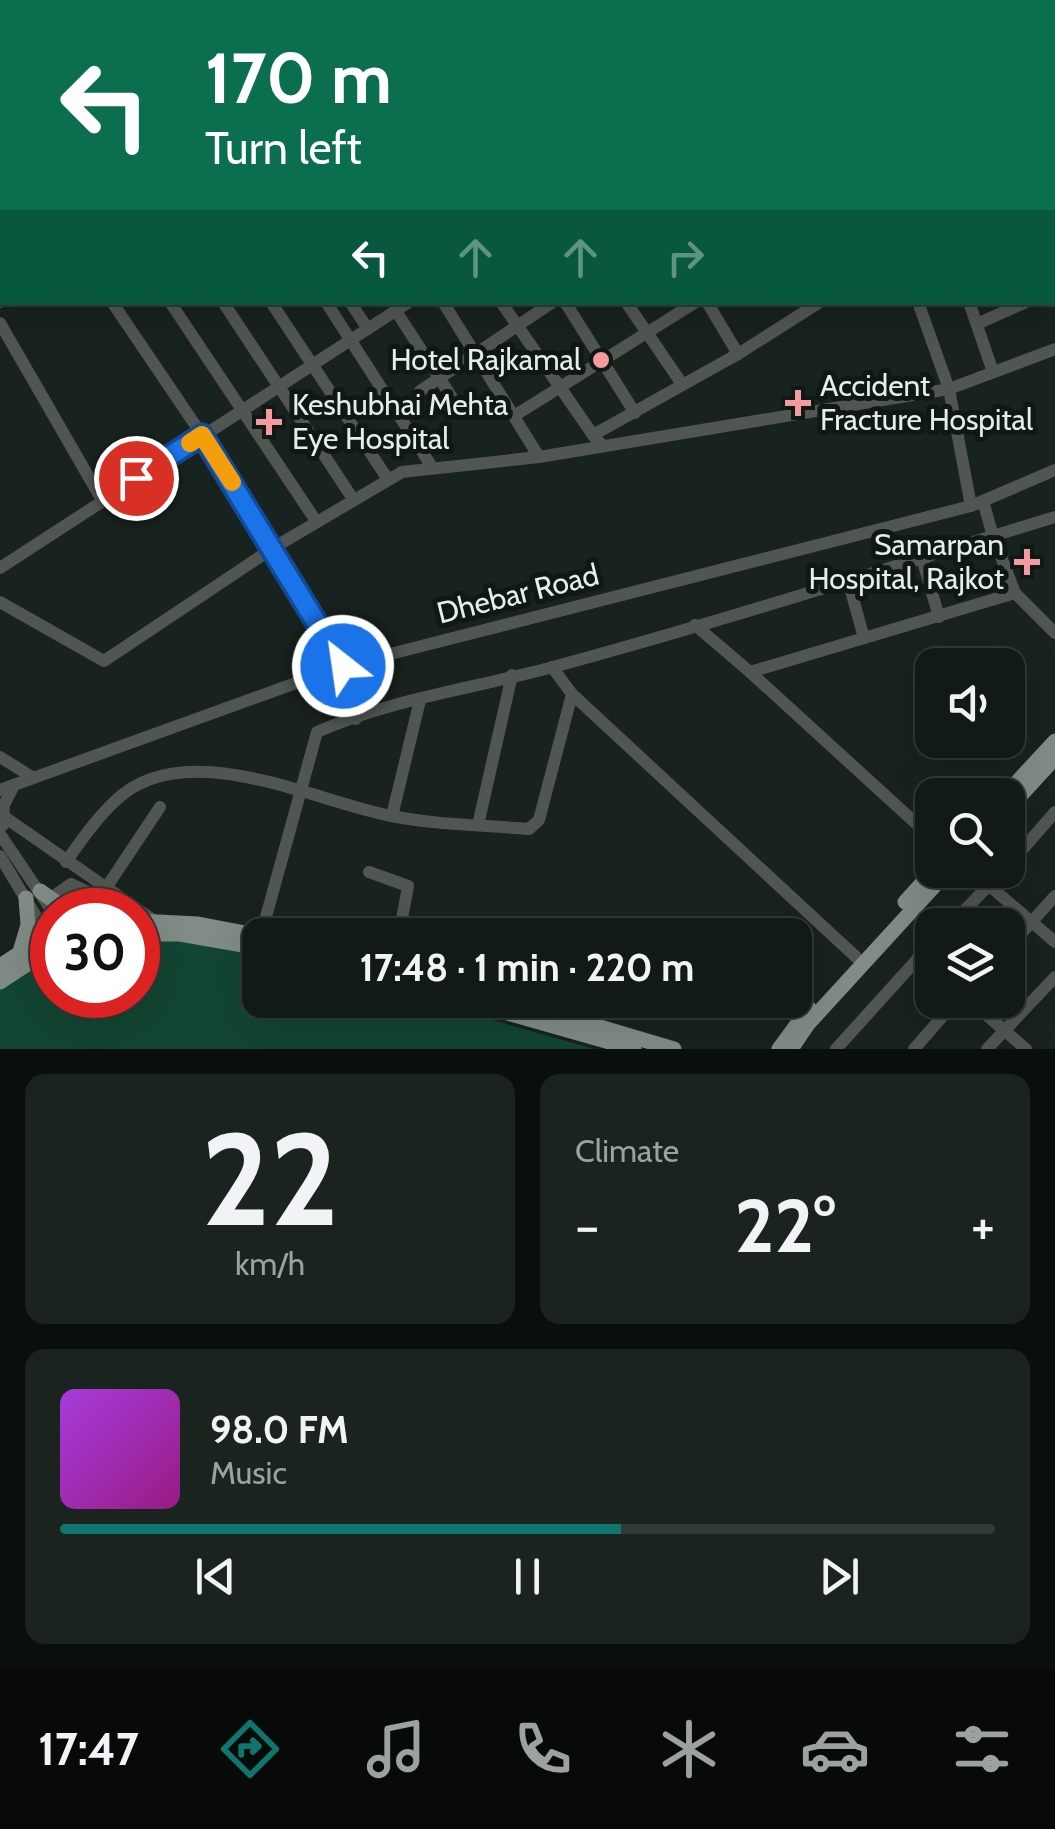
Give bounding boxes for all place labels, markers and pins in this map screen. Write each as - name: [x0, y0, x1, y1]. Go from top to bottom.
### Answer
- place label: Hotel Rajkamal: [391, 341, 581, 378]
- marker: Hotel Rajkamal: [590, 349, 612, 371]
- place label: Accident Fracture Hospital: [820, 367, 1033, 438]
- place label: Keshubhai Mehta Eye Hospital: [292, 386, 509, 457]
- marker: Accident Fracture Hospital: [785, 390, 811, 416]
- marker: Keshubhai Mehta Eye Hospital: [256, 409, 282, 435]
- pin: [94, 436, 179, 521]
- place label: Samarpan Hospital, Rajkot: [809, 526, 1004, 597]
- marker: Samarpan Hospital, Rajkot: [1014, 549, 1040, 575]

